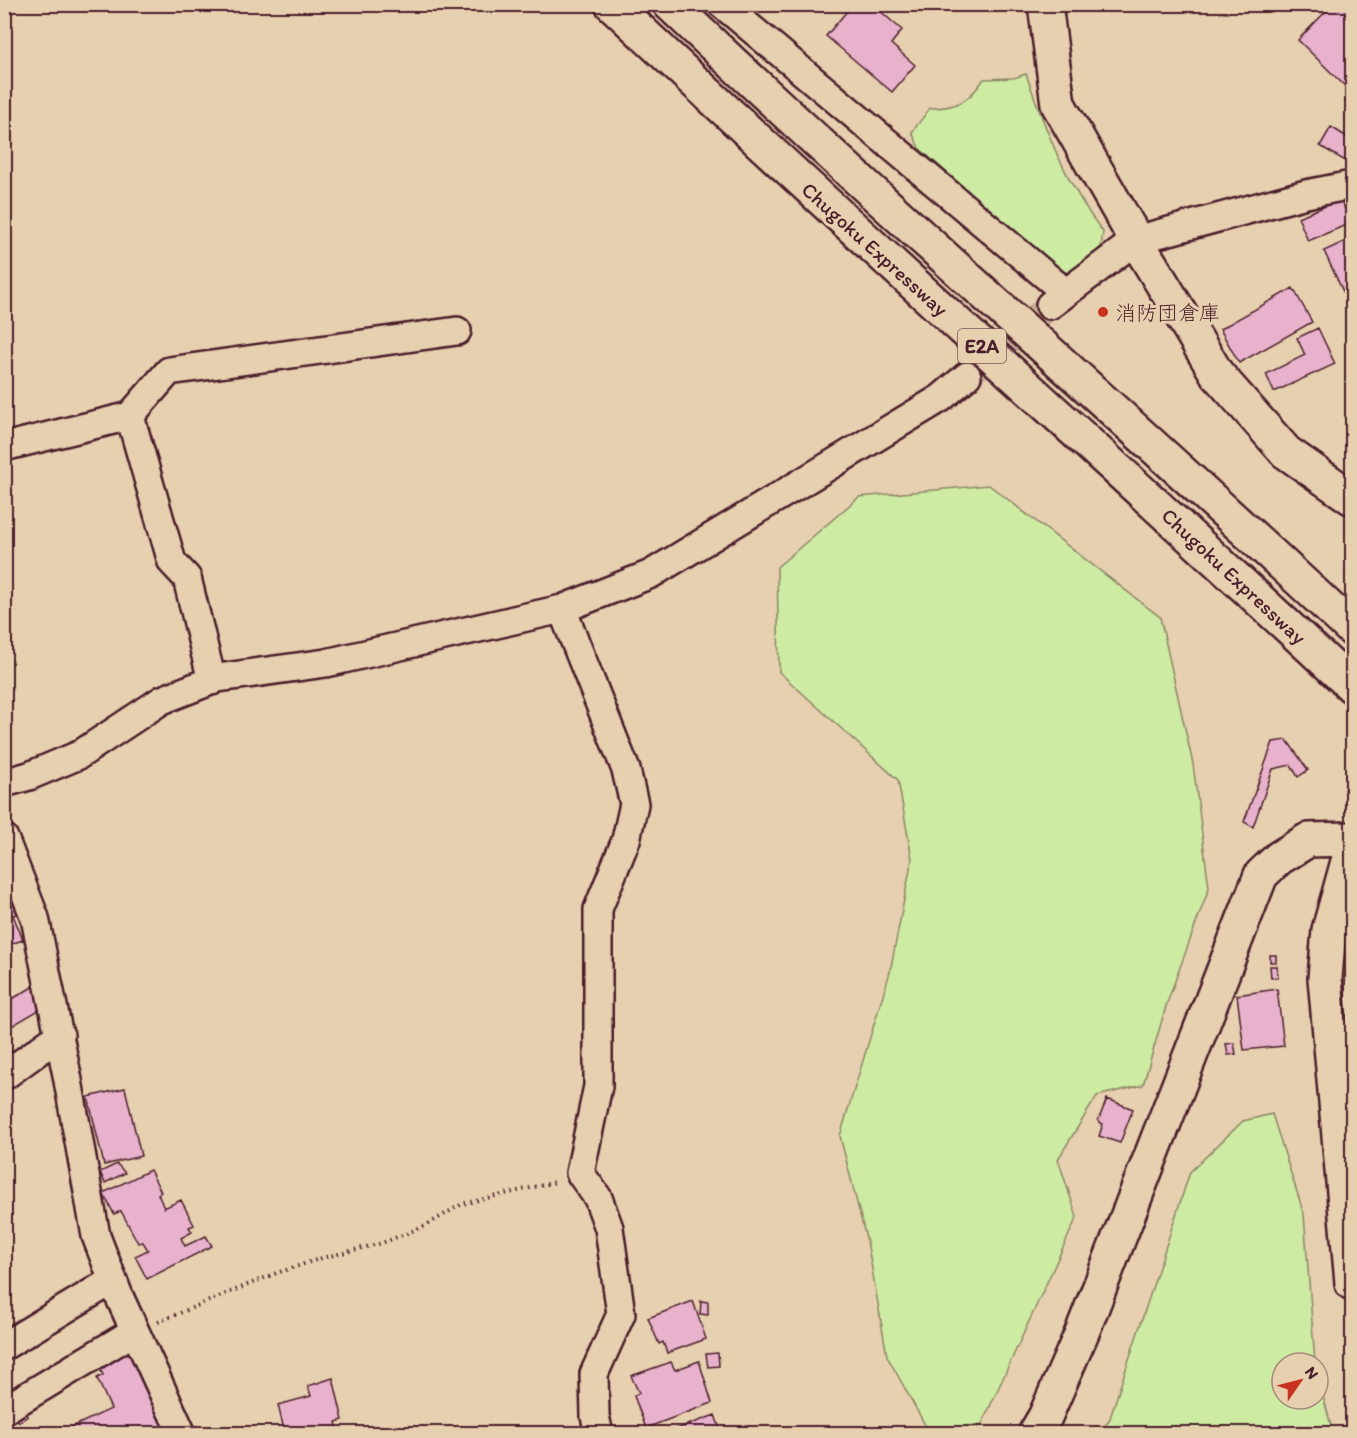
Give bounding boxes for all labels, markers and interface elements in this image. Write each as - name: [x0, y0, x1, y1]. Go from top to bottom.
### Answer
- street label: Chugoku Expressway: [797, 177, 954, 321]
- place label: 消防団倉庫: [1115, 300, 1220, 325]
- marker: 消防団倉庫: [1096, 305, 1110, 319]
- road number: E2A: [958, 329, 1006, 363]
- street label: Chugoku Expressway: [1157, 503, 1312, 650]
- north arrow: [1270, 1351, 1330, 1411]
- text: N: [1301, 1363, 1323, 1383]

